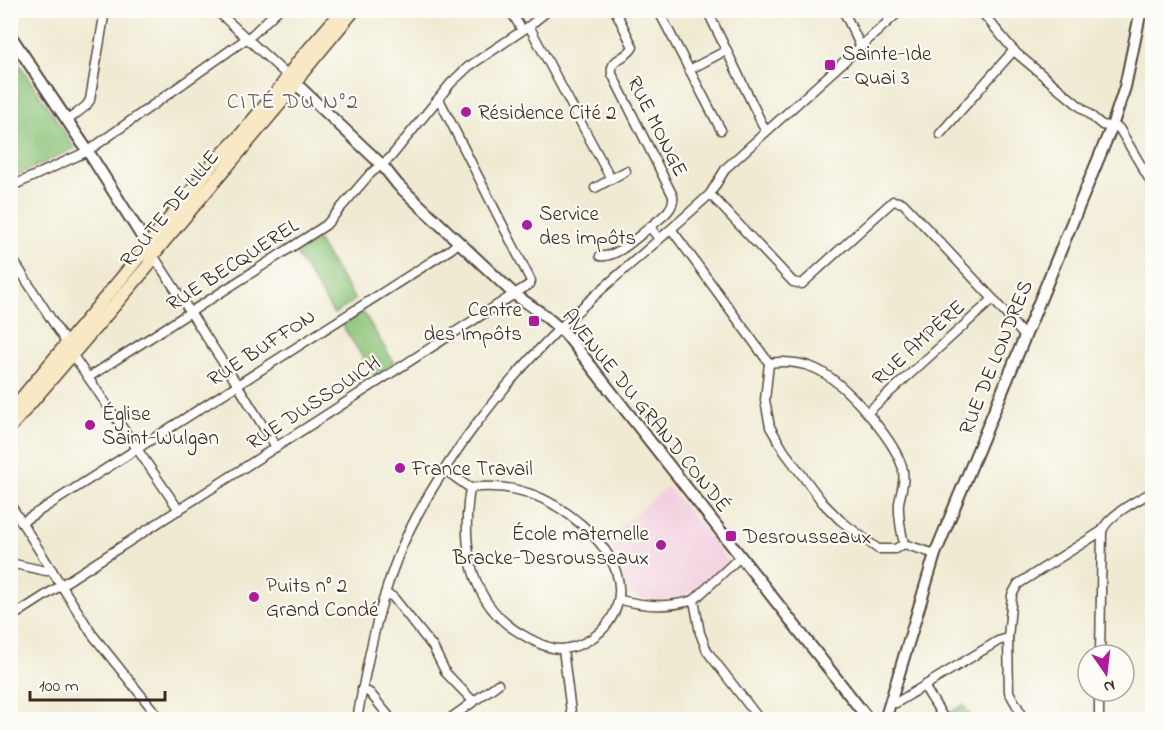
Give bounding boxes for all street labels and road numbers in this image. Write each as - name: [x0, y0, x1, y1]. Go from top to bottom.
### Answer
- street label: RUE MONGE: [618, 71, 694, 182]
- street label: ROUTE DE LILLE: [114, 144, 227, 274]
- street label: RUE BECQUEREL: [161, 212, 305, 320]
- street label: RUE DE LONDRES: [952, 276, 1041, 439]
- street label: RUE AMPÈRE: [866, 293, 973, 394]
- street label: RUE BUFFON: [202, 302, 322, 395]
- street label: AVENUE DU GRAND CONDÉ: [554, 303, 737, 520]
- street label: RUE DUSSOUICH: [241, 349, 387, 458]

